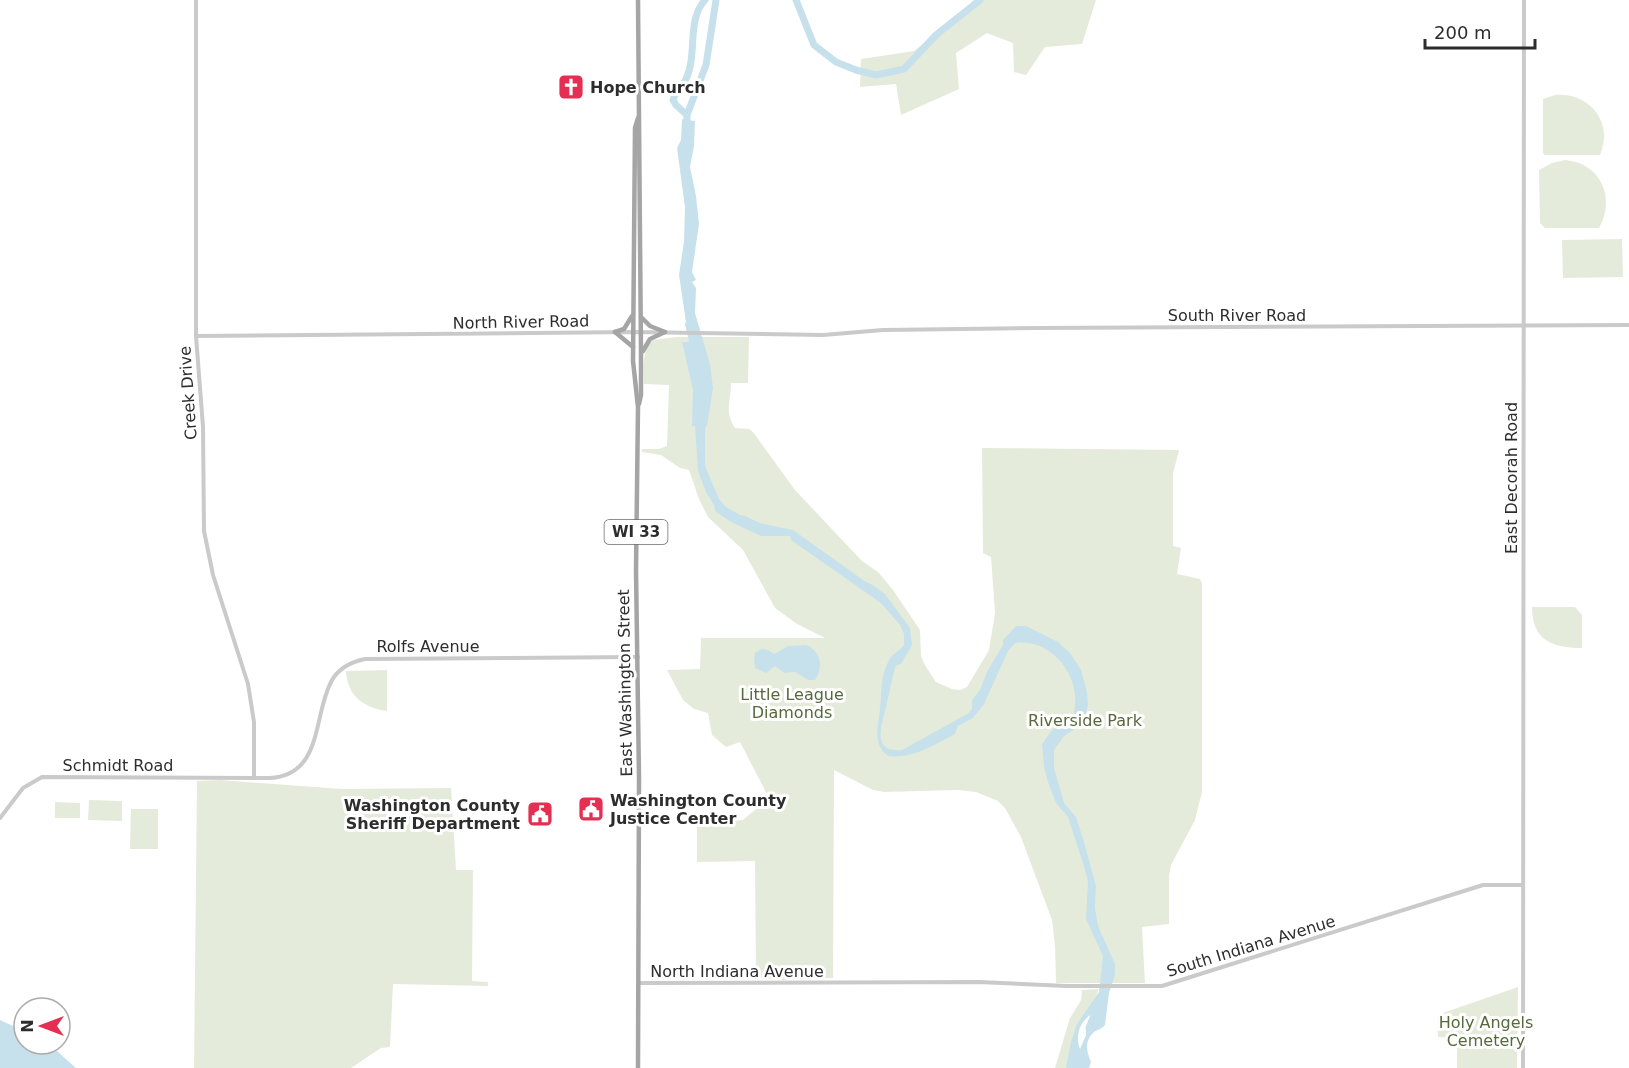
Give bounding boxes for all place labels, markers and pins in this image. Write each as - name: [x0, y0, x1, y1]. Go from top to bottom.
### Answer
- church icon: Hope Church: [556, 72, 586, 102]
- place label: Hope Church: [590, 78, 706, 97]
- place label: Washington County Justice Center: [609, 791, 787, 828]
- public building icon: Washington County Justice Center: [576, 794, 606, 824]
- place label: Washington County Sheriff Department: [344, 796, 521, 833]
- public building icon: Washington County Sheriff Department: [525, 799, 555, 829]

